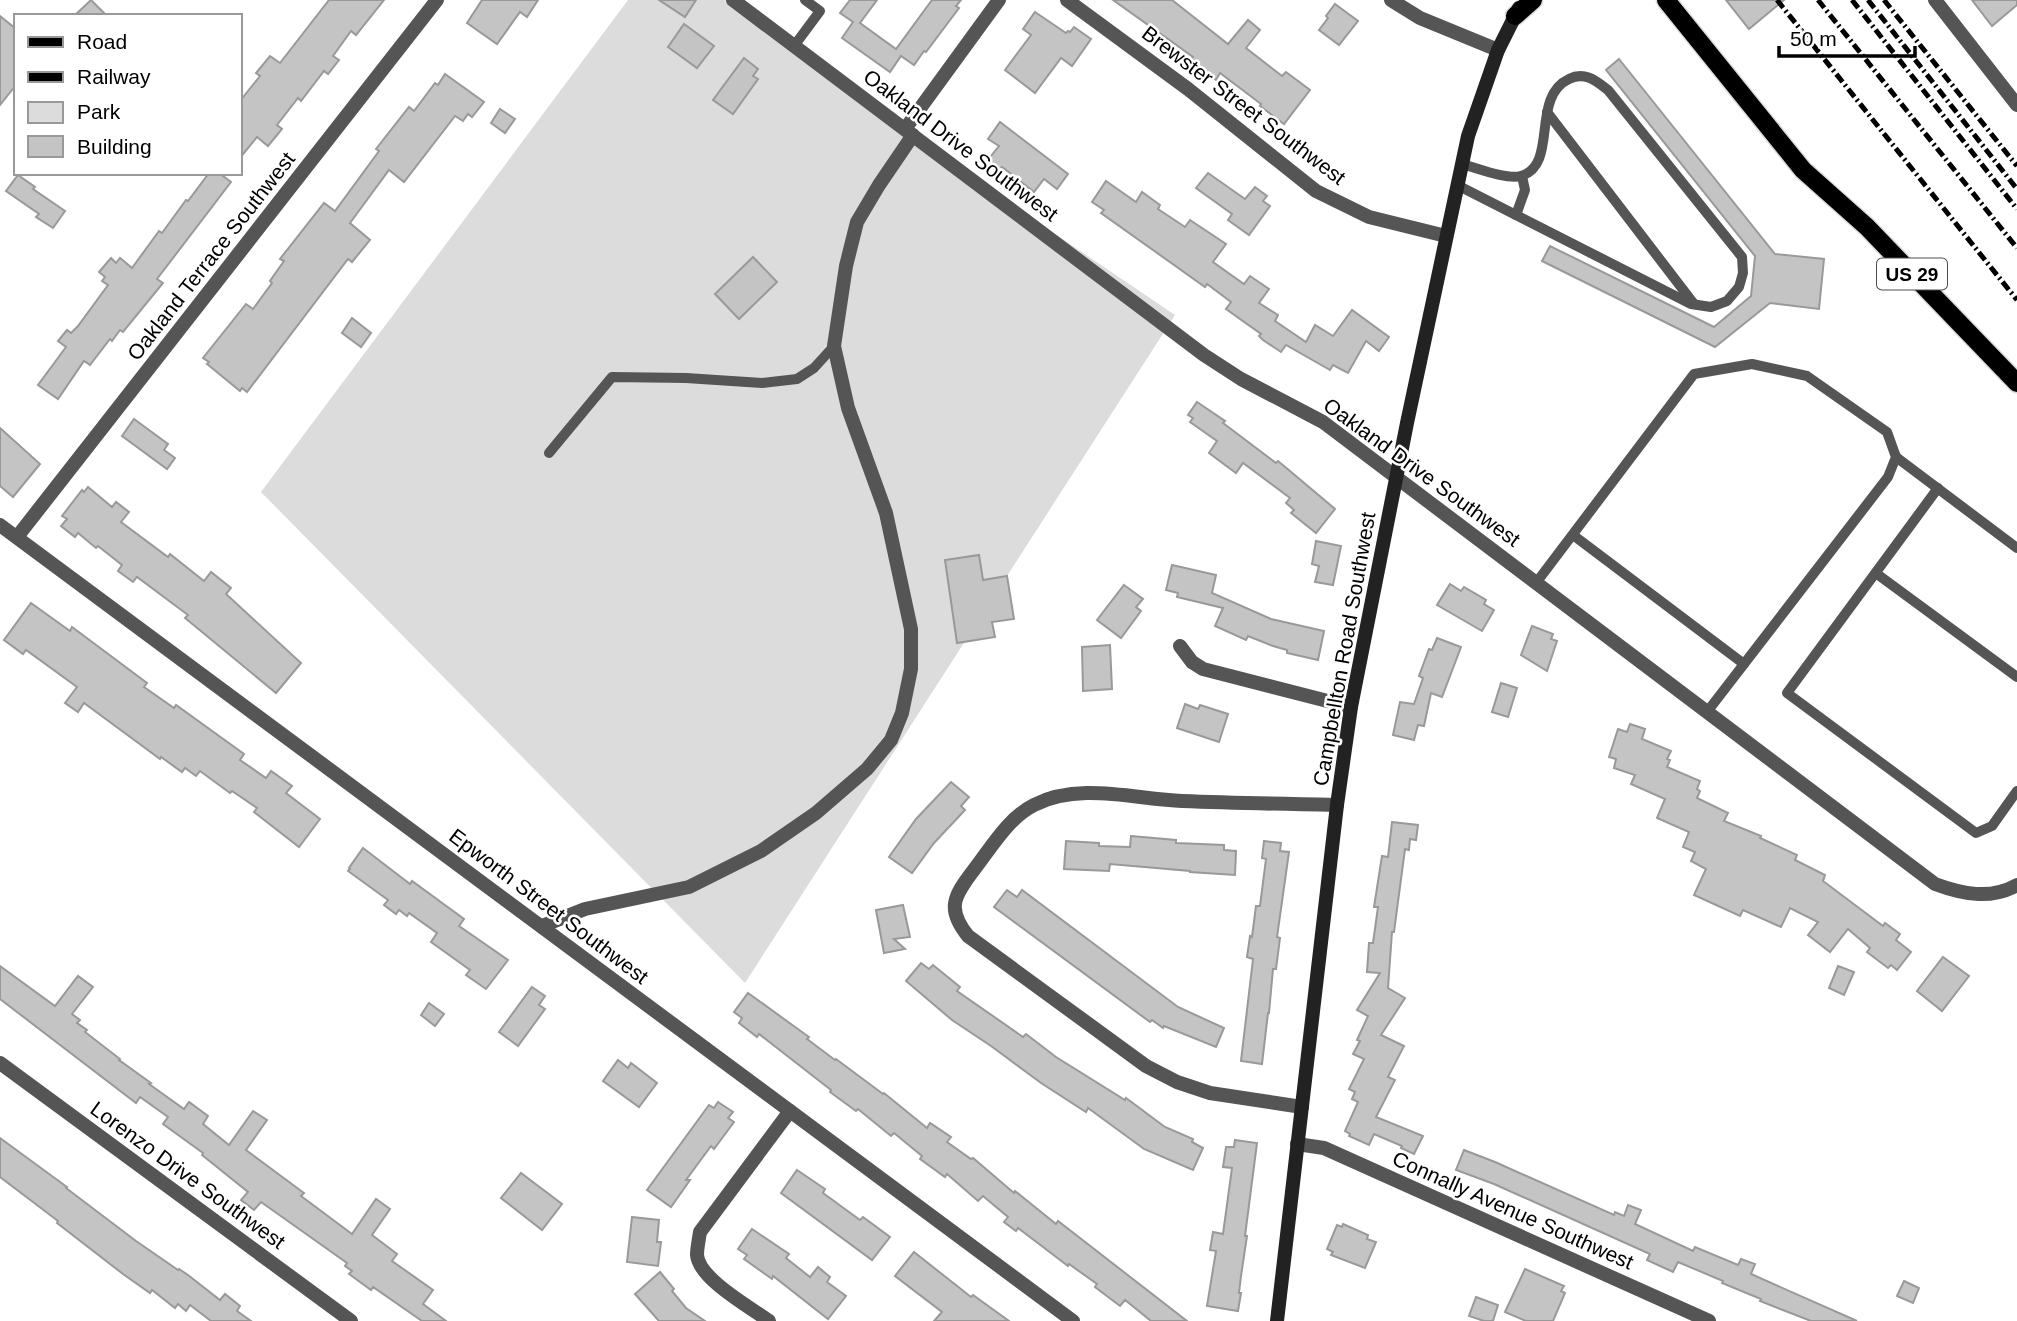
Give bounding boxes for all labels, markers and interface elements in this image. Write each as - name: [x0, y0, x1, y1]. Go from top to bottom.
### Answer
- legend: [14, 14, 242, 175]
- scale bar: [1779, 14, 1916, 58]
- street label: Brewster Street Southwest: [1138, 21, 1350, 189]
- text: 50 m: [1790, 27, 1837, 50]
- text: Road: [77, 30, 127, 53]
- text: Railway: [77, 65, 151, 88]
- street label: Oakland Drive Southwest: [859, 65, 1063, 226]
- text: Park: [77, 100, 121, 123]
- text: Building: [77, 135, 152, 158]
- street label: Oakland Terrace Southwest: [123, 147, 299, 365]
- road number: US 29: [1877, 258, 1947, 290]
- street label: Oakland Drive Southwest: [1319, 393, 1525, 551]
- street label: Campbellton Road Southwest: [1309, 510, 1379, 788]
- street label: Epworth Street Southwest: [445, 824, 653, 988]
- street label: Lorenzo Drive Southwest: [86, 1097, 290, 1253]
- street label: Connally Avenue Southwest: [1389, 1146, 1637, 1274]

